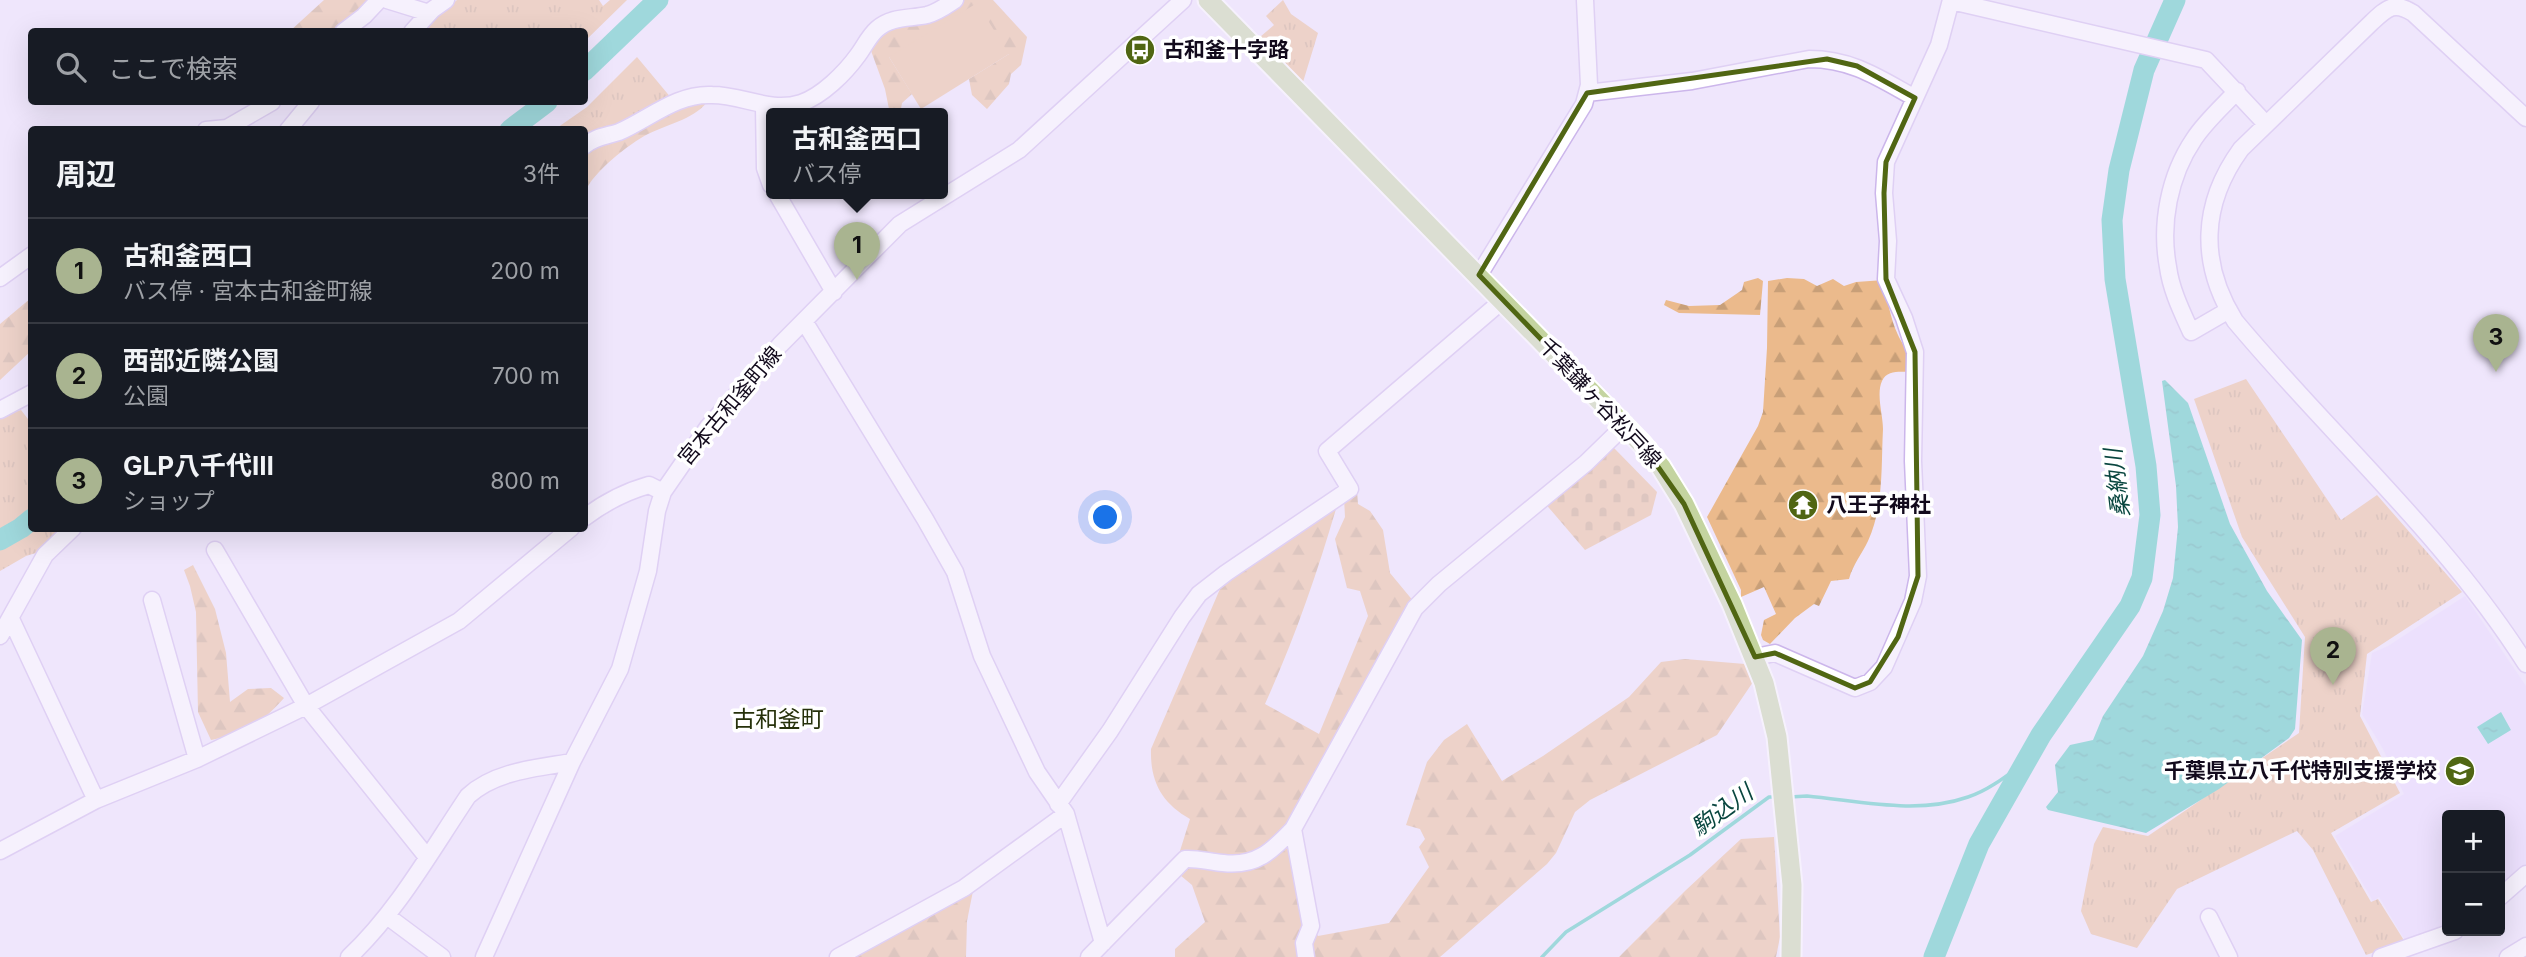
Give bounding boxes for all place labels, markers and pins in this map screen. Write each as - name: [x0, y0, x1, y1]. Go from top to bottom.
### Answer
- bus stop icon: 古和釜十字路: [1123, 33, 1157, 67]
- place label: 古和釜十字路: [1163, 37, 1289, 62]
- pin: 1: [834, 222, 880, 280]
- pin: 3: [2473, 314, 2519, 372]
- temple icon: 八王子神社: [1786, 488, 1820, 522]
- place label: 八王子神社: [1826, 492, 1931, 517]
- pin: 2: [2310, 627, 2356, 685]
- school or university icon: 千葉県立八千代特別支援学校: [2443, 754, 2477, 788]
- place label: 千葉県立八千代特別支援学校: [2164, 758, 2437, 783]

